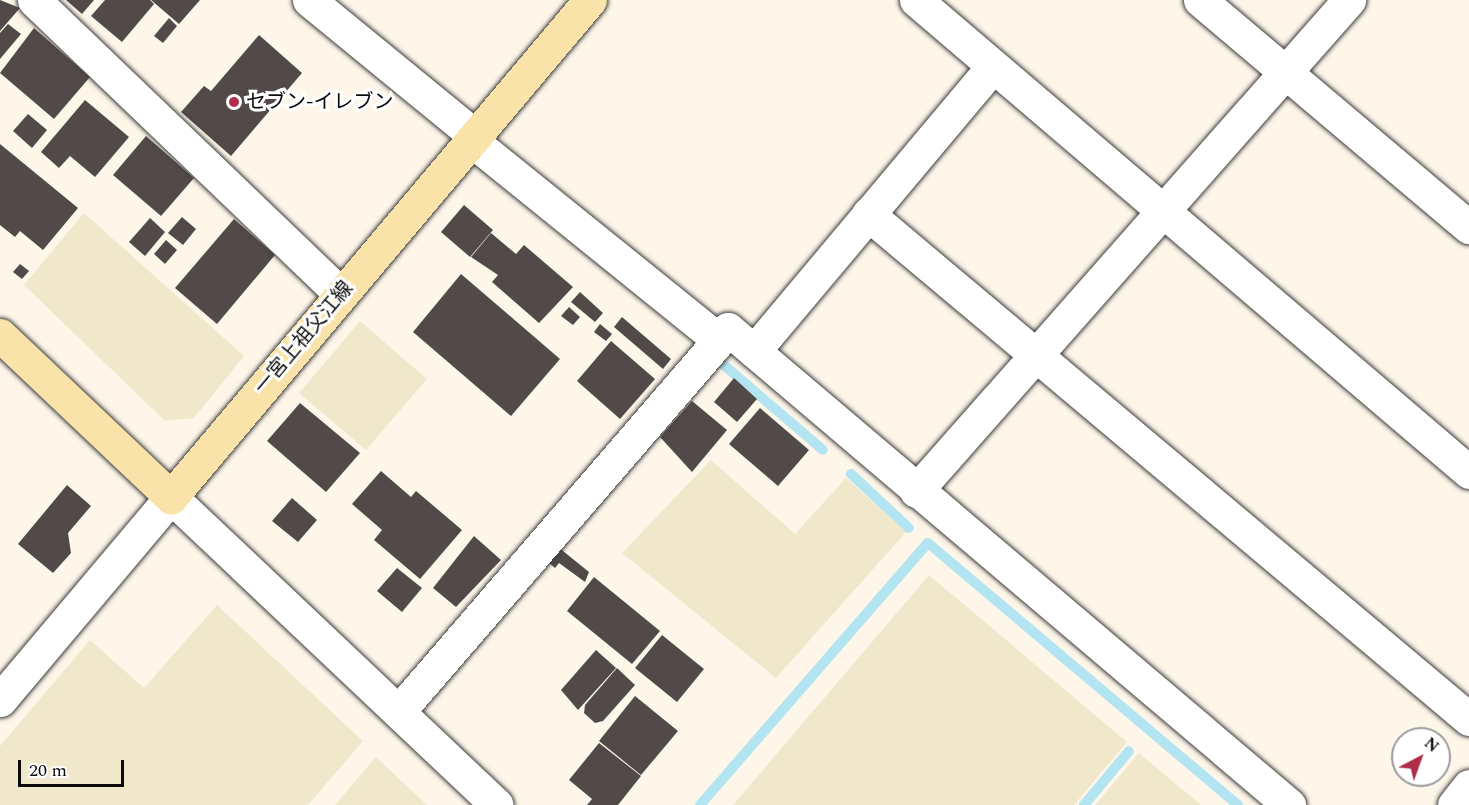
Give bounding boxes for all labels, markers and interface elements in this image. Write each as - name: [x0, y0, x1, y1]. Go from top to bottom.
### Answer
- place label: セブン-イレブン: [246, 90, 393, 114]
- marker: セブン-イレブン: [227, 95, 241, 109]
- street label: 一宮上祖父江線: [250, 277, 358, 399]
- north arrow: [1391, 727, 1451, 787]
- text: N: [1419, 732, 1444, 758]
- scale bar: [21, 748, 128, 786]
- text: 20 m: [29, 757, 67, 784]

